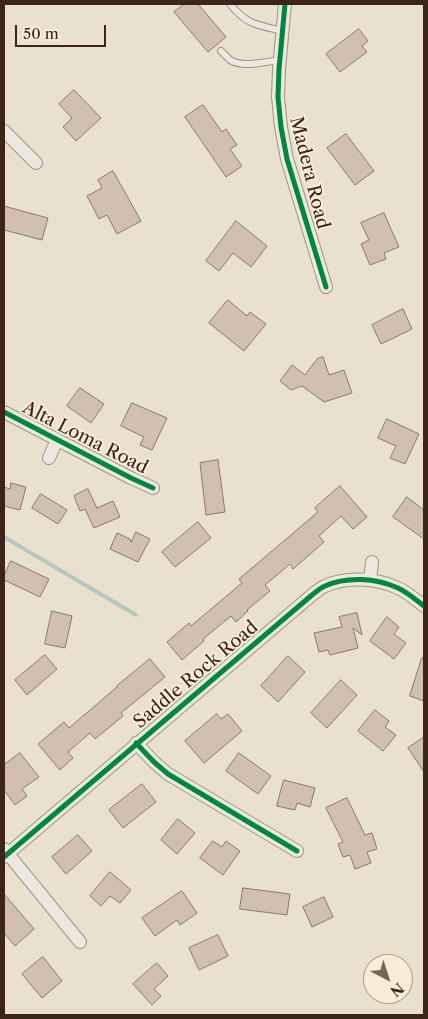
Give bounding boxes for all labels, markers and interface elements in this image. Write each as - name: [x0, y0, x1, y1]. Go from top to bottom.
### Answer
- scale bar: [18, 15, 109, 47]
- text: 50 m: [23, 24, 59, 43]
- street label: Madera Road: [285, 115, 333, 231]
- street label: Alta Loma Road: [19, 397, 151, 479]
- street label: Saddle Rock Road: [129, 617, 263, 733]
- north arrow: [363, 954, 413, 1004]
- text: N: [387, 979, 407, 1001]

